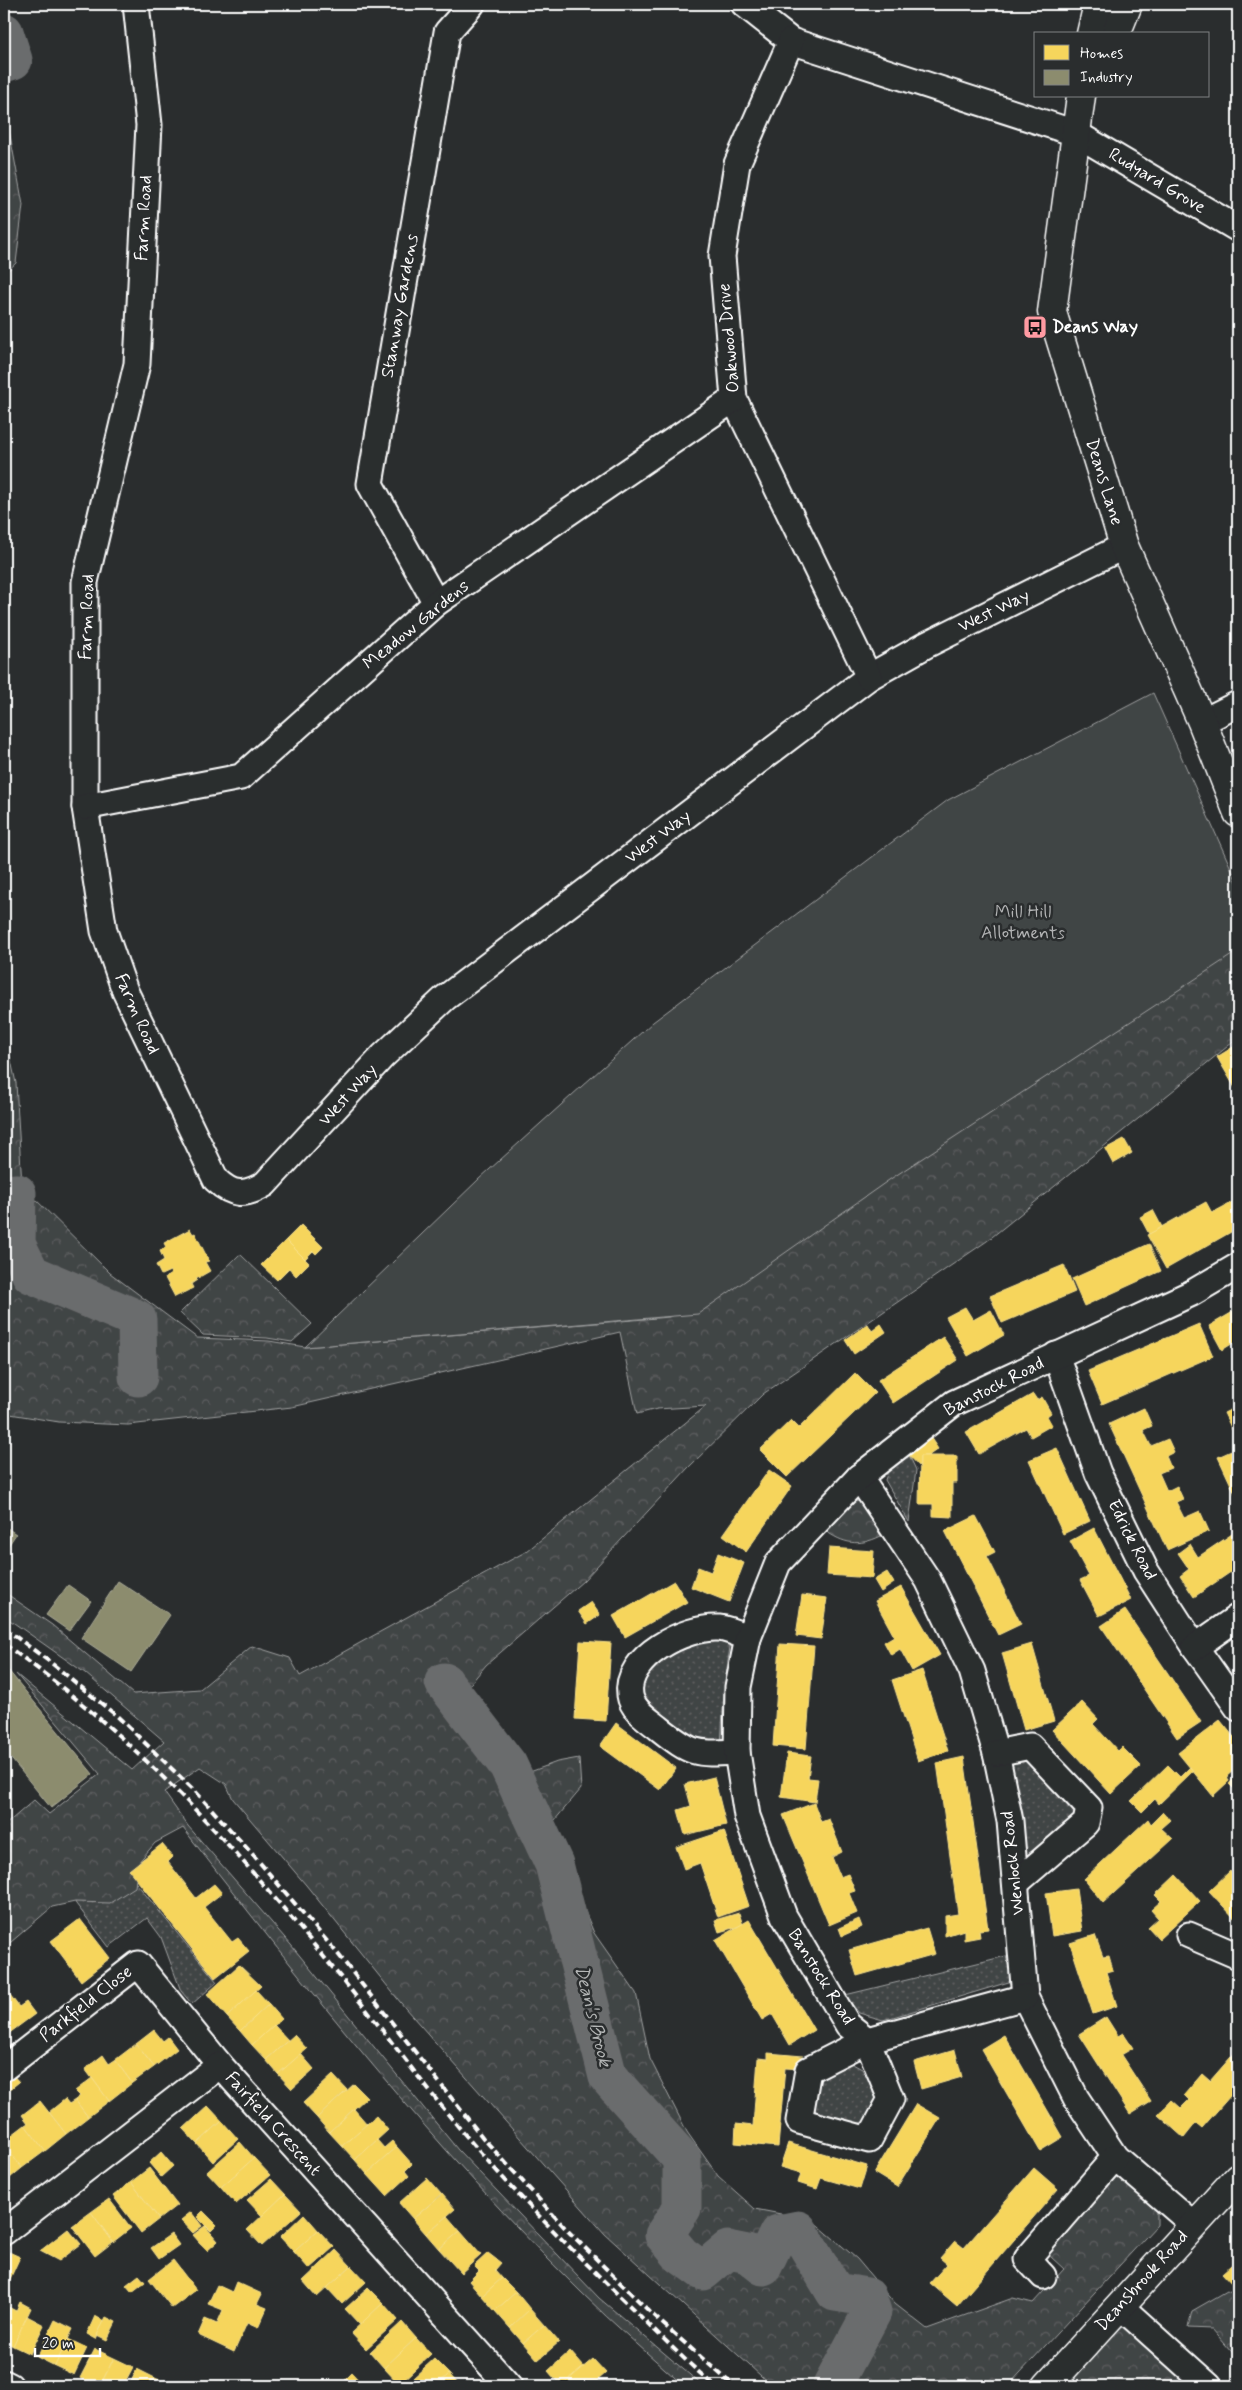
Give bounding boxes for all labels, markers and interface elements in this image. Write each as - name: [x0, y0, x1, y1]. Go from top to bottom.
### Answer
- legend: [1034, 32, 1210, 98]
- text: Homes: [1080, 44, 1123, 64]
- text: Industry: [1080, 68, 1133, 88]
- street label: Rudyard Grove: [1104, 143, 1210, 220]
- street label: Farm Road: [130, 174, 158, 262]
- street label: Stanway Gardens: [376, 232, 424, 380]
- street label: Oakwood Drive: [712, 282, 746, 394]
- bus stop icon: Deans Way: [1022, 314, 1048, 340]
- place label: Deans Way: [1052, 315, 1138, 339]
- street label: Deans Lane: [1079, 436, 1129, 528]
- street label: Farm Road: [74, 574, 100, 660]
- street label: Meadow Gardens: [358, 575, 474, 675]
- street label: West Way: [954, 583, 1034, 639]
- street label: West Way: [620, 804, 696, 870]
- park label: Mill Hill Allotments: [981, 900, 1065, 945]
- street label: Farm Road: [109, 970, 165, 1058]
- street label: West Way: [313, 1059, 383, 1131]
- street label: Banstock Road: [940, 1351, 1048, 1423]
- street label: Edrick Road: [1101, 1496, 1163, 1584]
- street label: Wenlock Road: [996, 1810, 1030, 1916]
- street label: Banstock Road: [782, 1924, 860, 2030]
- street label: Parkfield Close: [35, 1960, 137, 2048]
- water label: Dean's Brook: [568, 1963, 618, 2071]
- street label: Fairfield Crescent: [220, 2067, 327, 2182]
- street label: Deansbrook Road: [1090, 2225, 1194, 2337]
- scale bar: [35, 2325, 100, 2357]
- text: 20 m: [42, 2334, 74, 2354]

